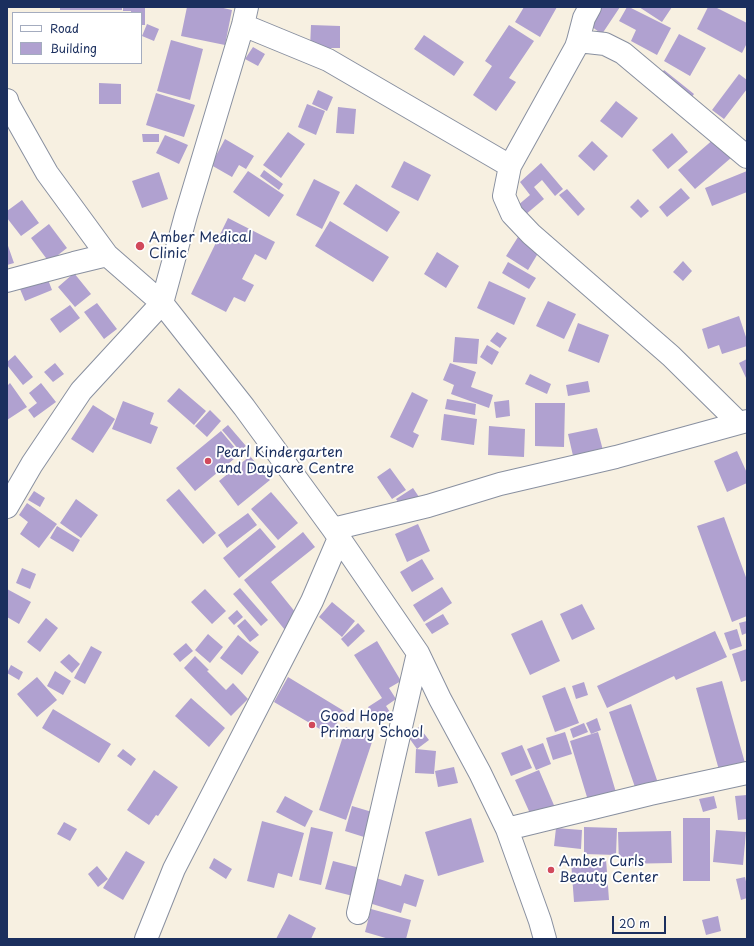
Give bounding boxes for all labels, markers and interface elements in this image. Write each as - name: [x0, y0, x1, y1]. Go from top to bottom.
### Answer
- legend: [12, 12, 142, 64]
- text: Road: [50, 19, 79, 37]
- text: Building: [50, 39, 97, 57]
- place label: Amber Medical Clinic: [149, 230, 252, 262]
- marker: Amber Medical Clinic: [134, 240, 146, 252]
- place label: Pearl Kindergarten and Daycare Centre: [216, 445, 354, 478]
- marker: Pearl Kindergarten and Daycare Centre: [203, 456, 213, 466]
- place label: Good Hope Primary School: [320, 709, 423, 742]
- marker: Good Hope Primary School: [307, 720, 317, 730]
- place label: Amber Curls Beauty Center: [559, 854, 658, 886]
- marker: Amber Curls Beauty Center: [546, 865, 556, 875]
- scale bar: [614, 908, 668, 934]
- text: 20 m: [619, 914, 650, 932]

